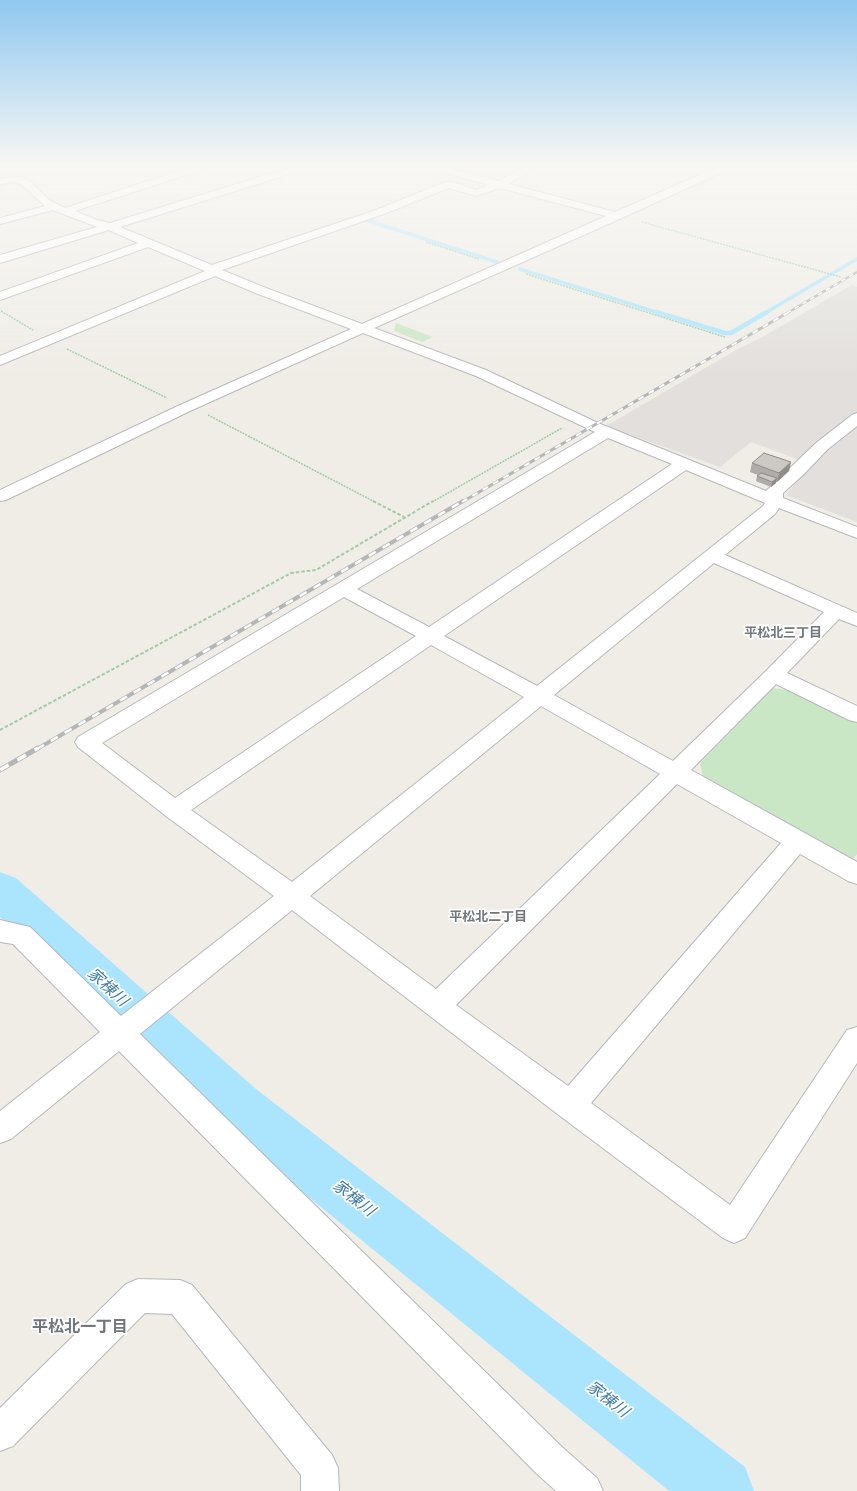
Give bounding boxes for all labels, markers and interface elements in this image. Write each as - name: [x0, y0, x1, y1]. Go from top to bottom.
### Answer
- district label: 平松北三丁目: [744, 626, 822, 642]
- district label: 平松北二丁目: [449, 910, 527, 926]
- water label: 家棟川: [83, 965, 131, 1011]
- water label: 家棟川: [328, 1177, 378, 1221]
- district label: 平松北一丁目: [32, 1318, 128, 1338]
- water label: 家棟川: [582, 1378, 632, 1422]

